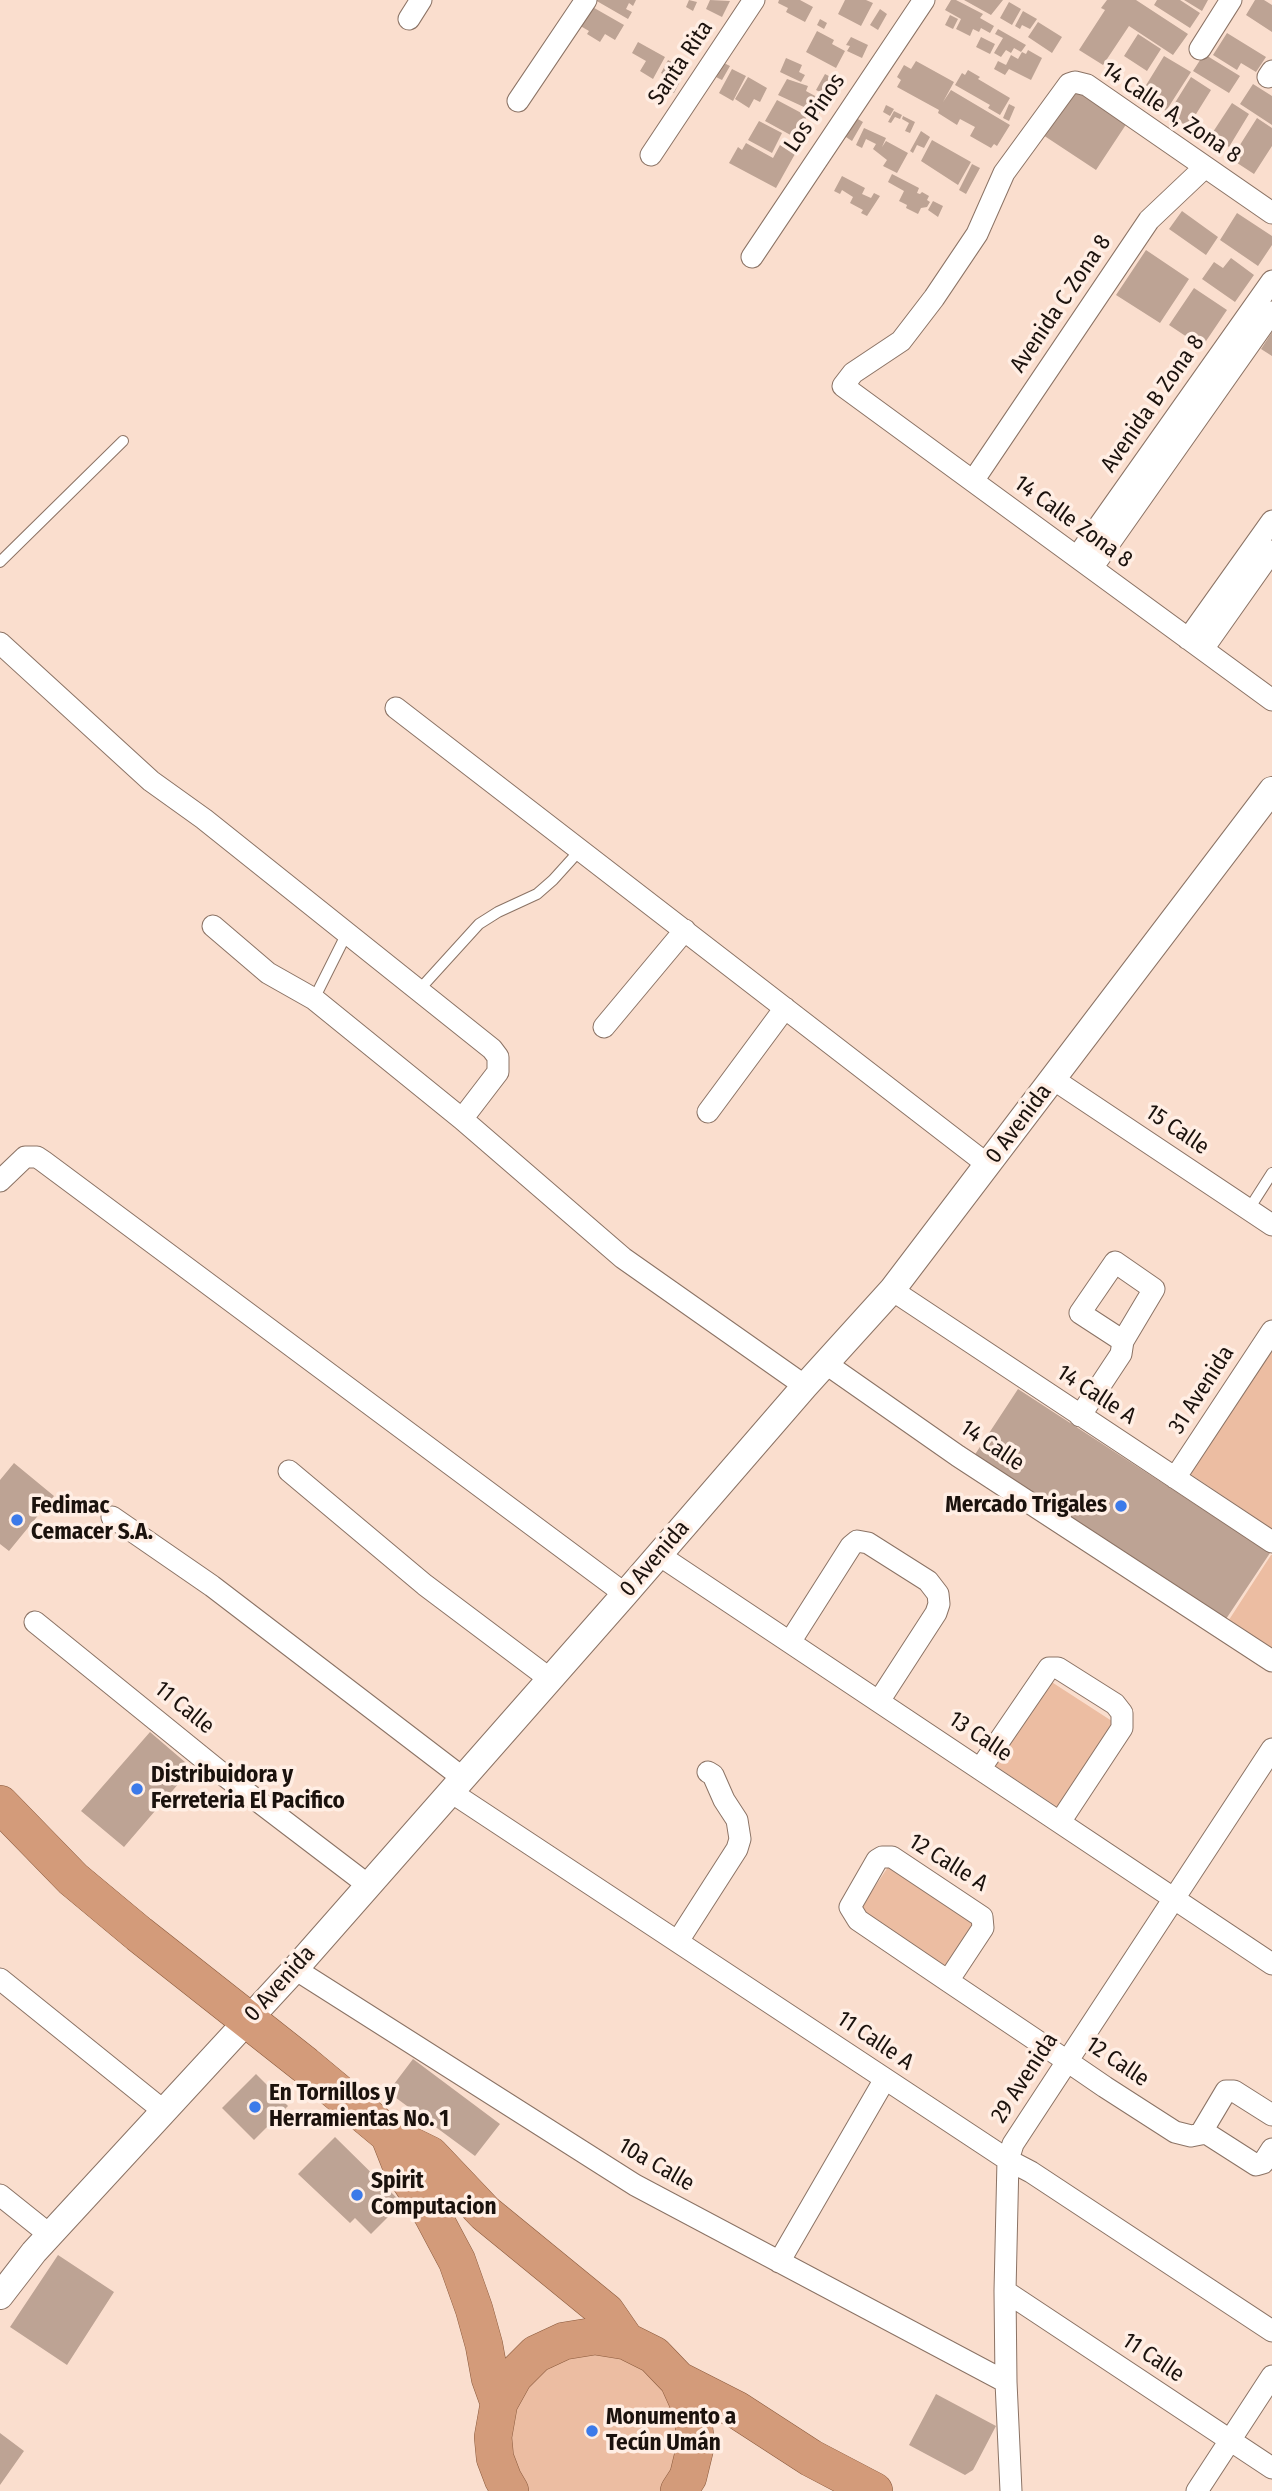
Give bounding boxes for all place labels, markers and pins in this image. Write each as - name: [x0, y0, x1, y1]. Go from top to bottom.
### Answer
- place label: Mercado Trigales: [945, 1492, 1107, 1520]
- place label: Fedimac Cemacer S.A.: [31, 1493, 153, 1547]
- marker: Mercado Trigales: [1113, 1498, 1129, 1514]
- marker: Fedimac Cemacer S.A.: [9, 1512, 25, 1528]
- place label: Distribuidora y Ferreteria El Pacifico: [151, 1762, 345, 1816]
- marker: Distribuidora y Ferreteria El Pacifico: [129, 1781, 145, 1797]
- place label: En Tornillos y Herramientas No. 1: [269, 2080, 449, 2134]
- marker: En Tornillos y Herramientas No. 1: [247, 2099, 263, 2115]
- place label: Spirit Computacion: [371, 2168, 496, 2222]
- marker: Spirit Computacion: [349, 2187, 365, 2203]
- place label: Monumento a Tecún Umán: [606, 2404, 736, 2458]
- marker: Monumento a Tecún Umán: [584, 2423, 600, 2439]

